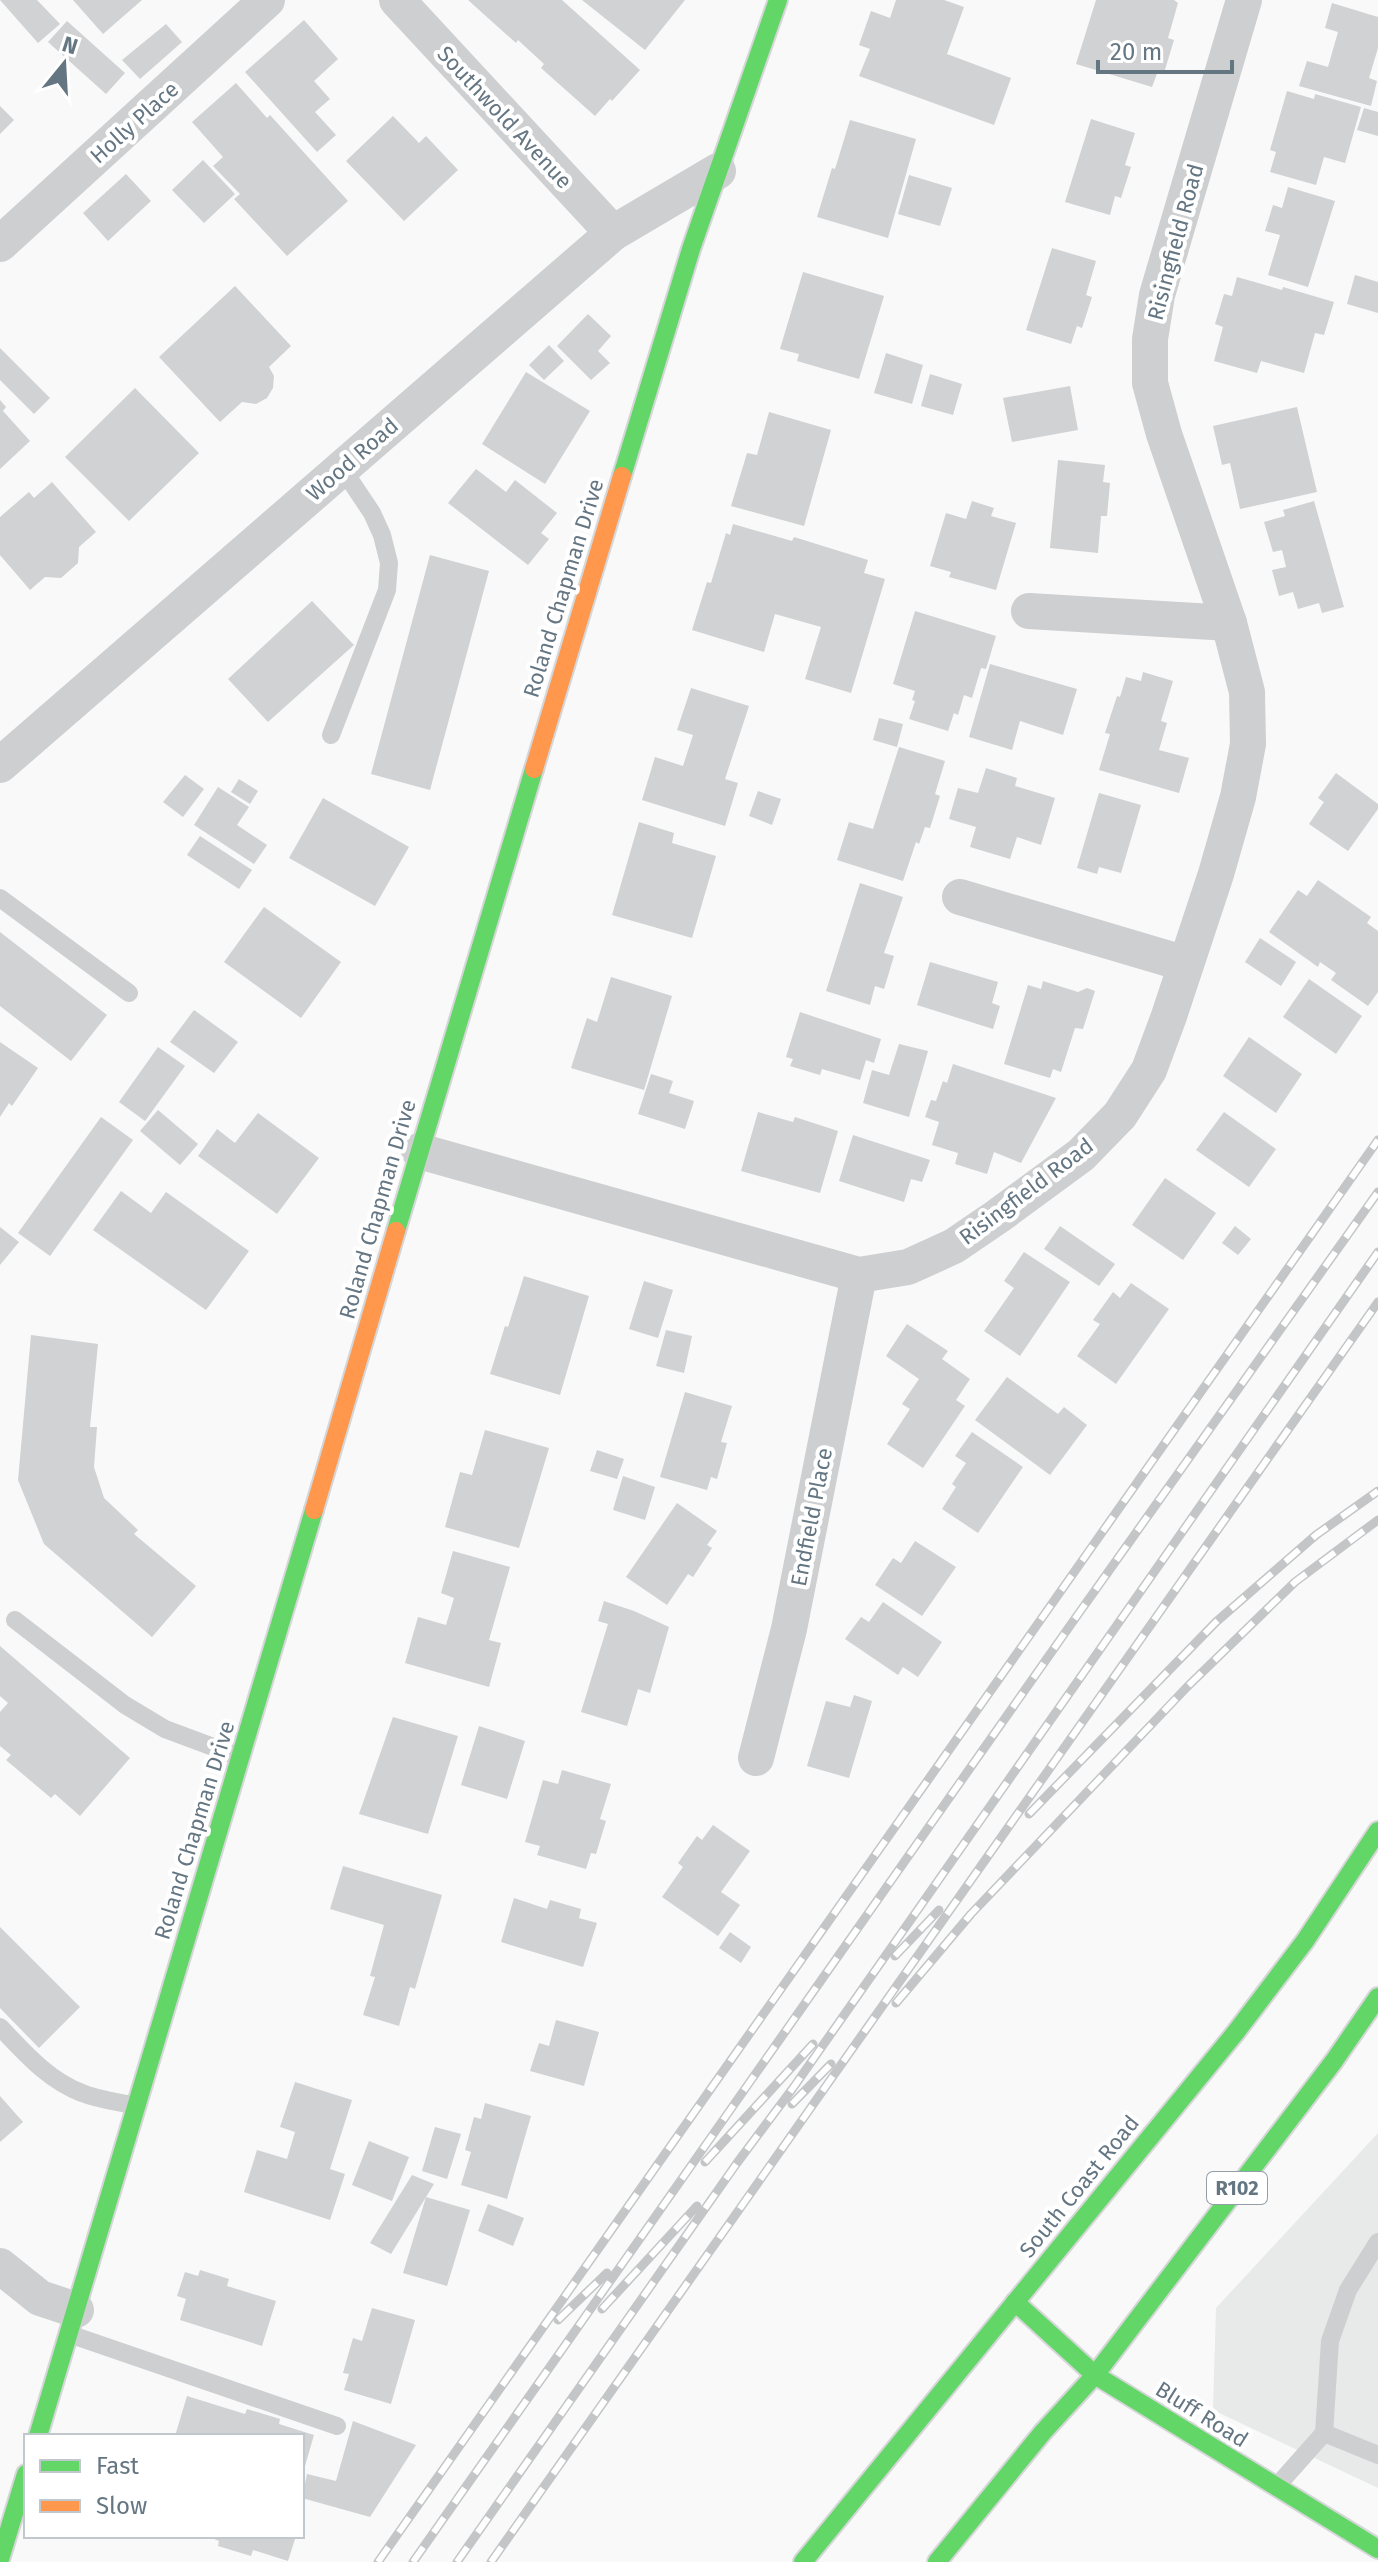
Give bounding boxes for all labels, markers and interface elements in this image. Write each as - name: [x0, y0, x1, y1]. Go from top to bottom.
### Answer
- north arrow: [24, 24, 104, 104]
- scale bar: [1098, 24, 1232, 74]
- text: N: [59, 30, 81, 61]
- text: 20 m: [1110, 38, 1162, 66]
- street label: Southwold Avenue: [432, 40, 578, 194]
- street label: Holly Place: [84, 76, 184, 169]
- street label: Risingfield Road: [1142, 161, 1209, 323]
- street label: Wood Road: [301, 412, 404, 507]
- street label: Roland Chapman Drive: [517, 476, 610, 701]
- street label: Roland Chapman Drive: [333, 1096, 422, 1322]
- street label: Risingfield Road: [954, 1132, 1099, 1251]
- street label: Endfield Place: [785, 1446, 838, 1589]
- street label: Roland Chapman Drive: [148, 1718, 241, 1943]
- street label: South Coast Road: [1014, 2110, 1145, 2263]
- road number: R102: [1207, 2172, 1267, 2204]
- street label: Bluff Road: [1151, 2375, 1253, 2453]
- legend: [24, 2434, 304, 2538]
- text: Fast: [96, 2452, 139, 2480]
- text: Slow: [96, 2492, 147, 2520]

